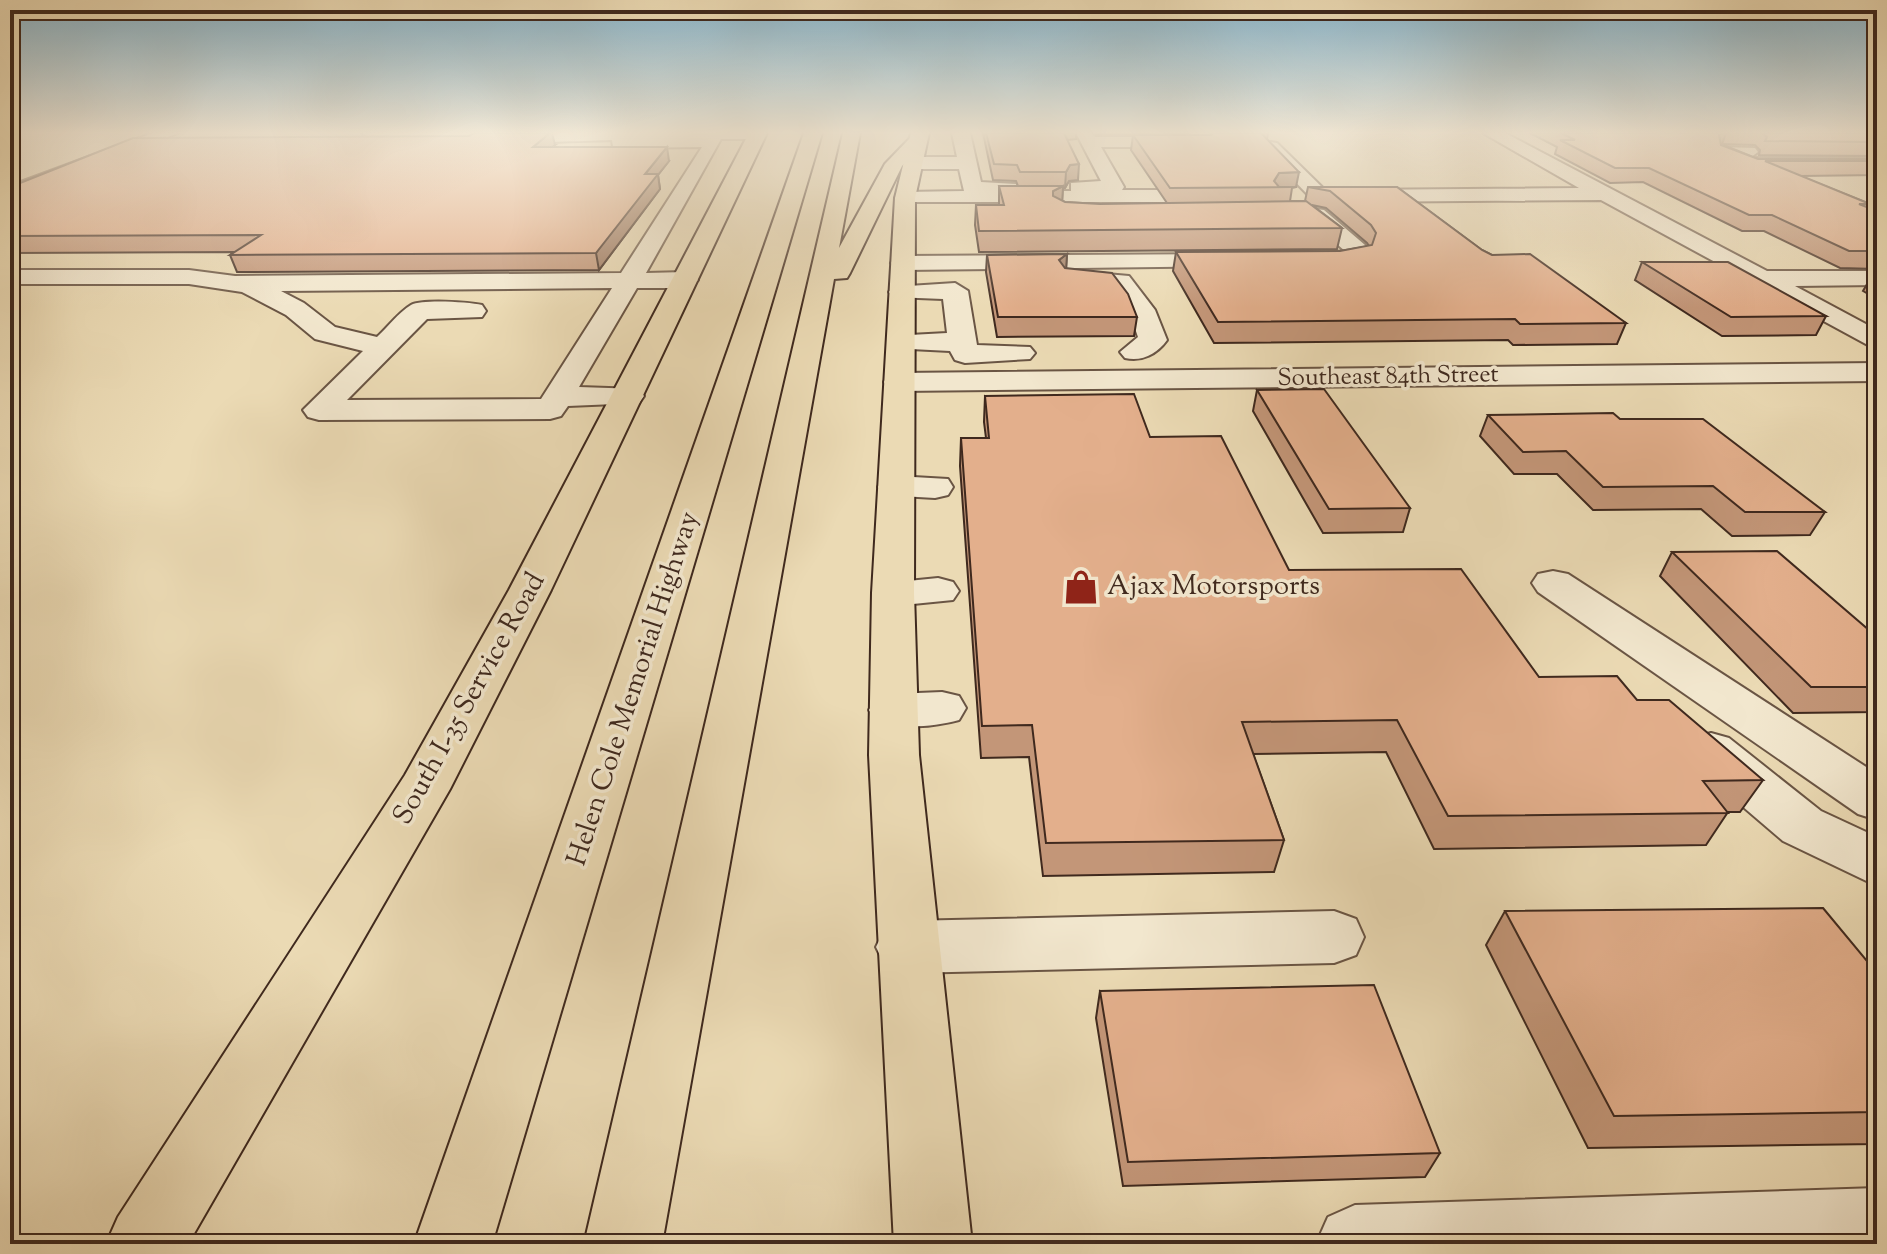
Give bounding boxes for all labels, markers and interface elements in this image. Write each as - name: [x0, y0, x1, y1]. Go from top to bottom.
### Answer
- street label: Southeast 84th Street: [1277, 358, 1499, 396]
- street label: Helen Cole Memorial Highway: [558, 507, 710, 871]
- street label: South I-35 Service Road: [384, 565, 556, 832]
- place label: Ajax Motorsports: [1107, 567, 1320, 607]
- shop icon: Ajax Motorsports: [1062, 568, 1100, 606]

